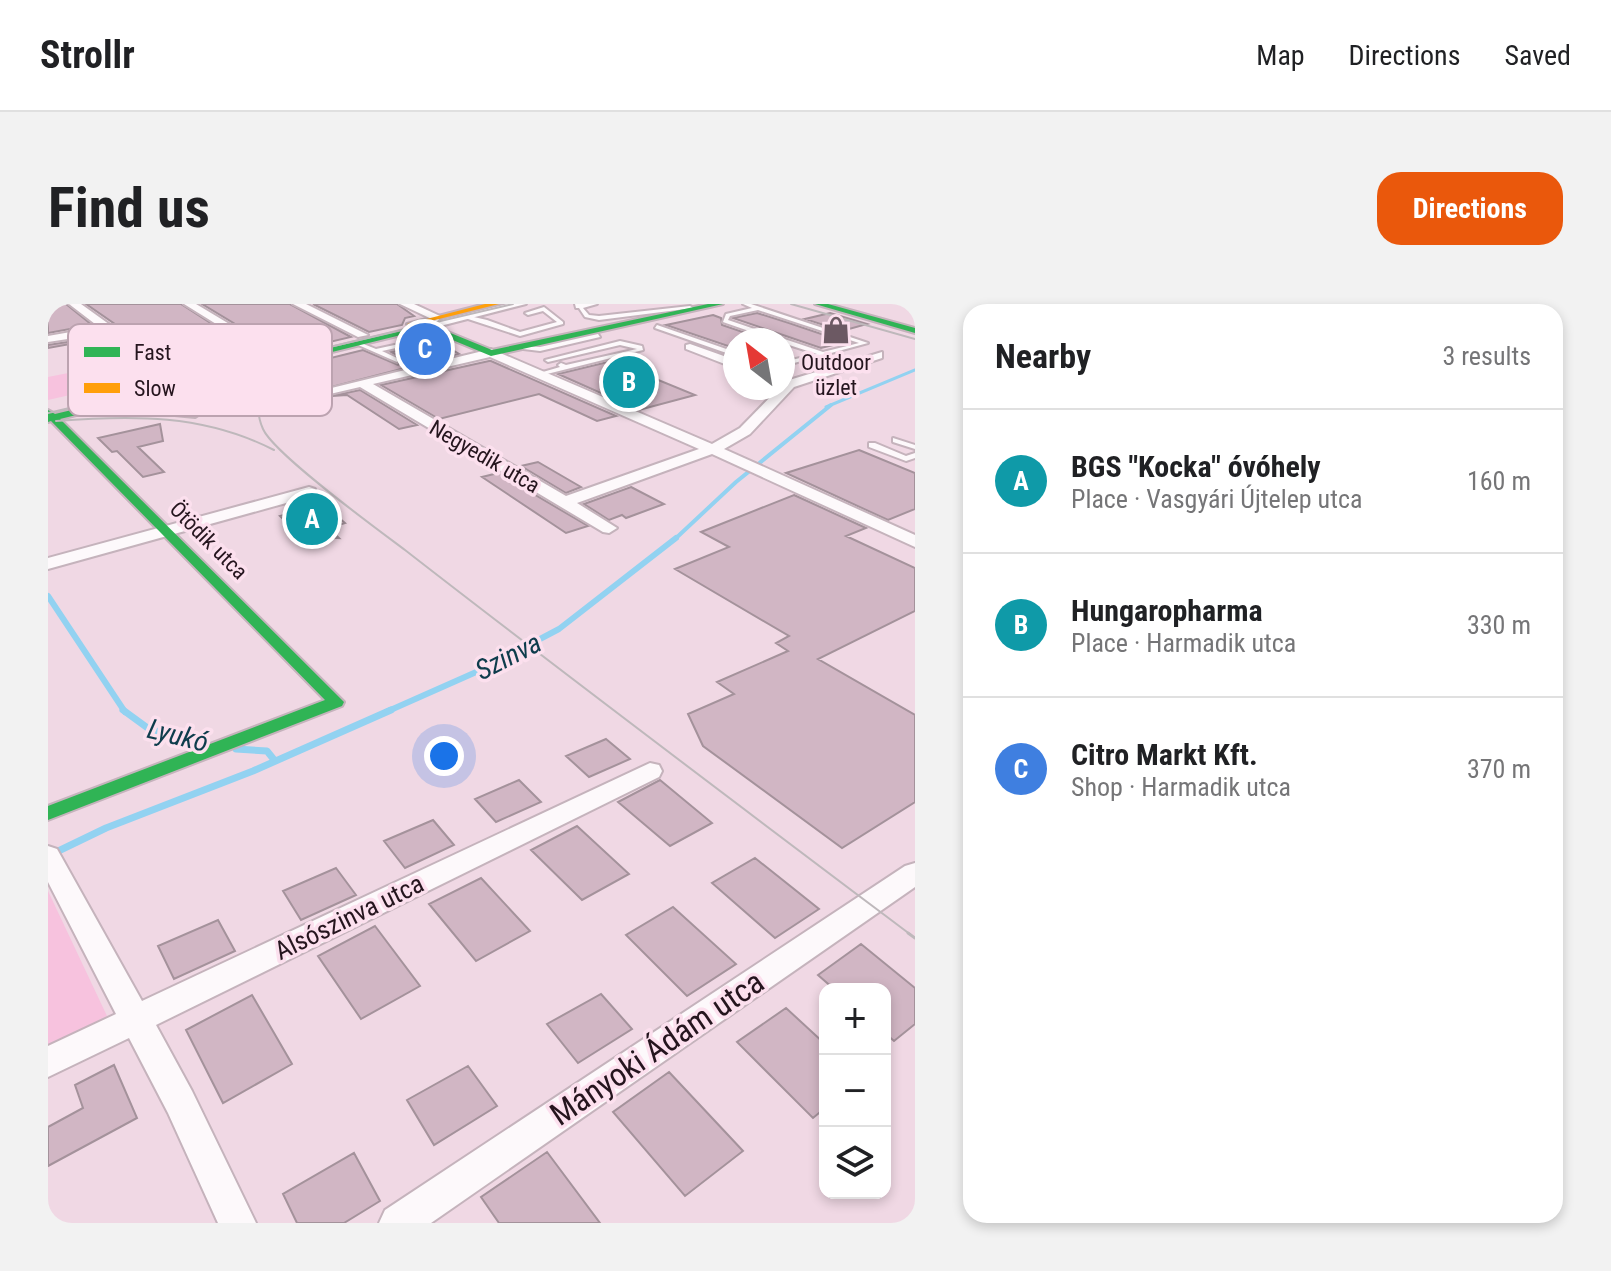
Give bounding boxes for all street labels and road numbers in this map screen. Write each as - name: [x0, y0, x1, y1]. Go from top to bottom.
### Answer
- street label: Negyedik utca: [425, 415, 544, 498]
- street label: Ötödik utca: [165, 496, 253, 584]
- street label: Alsószinva utca: [270, 868, 428, 966]
- street label: Mányoki Ádám utca: [543, 963, 771, 1133]

